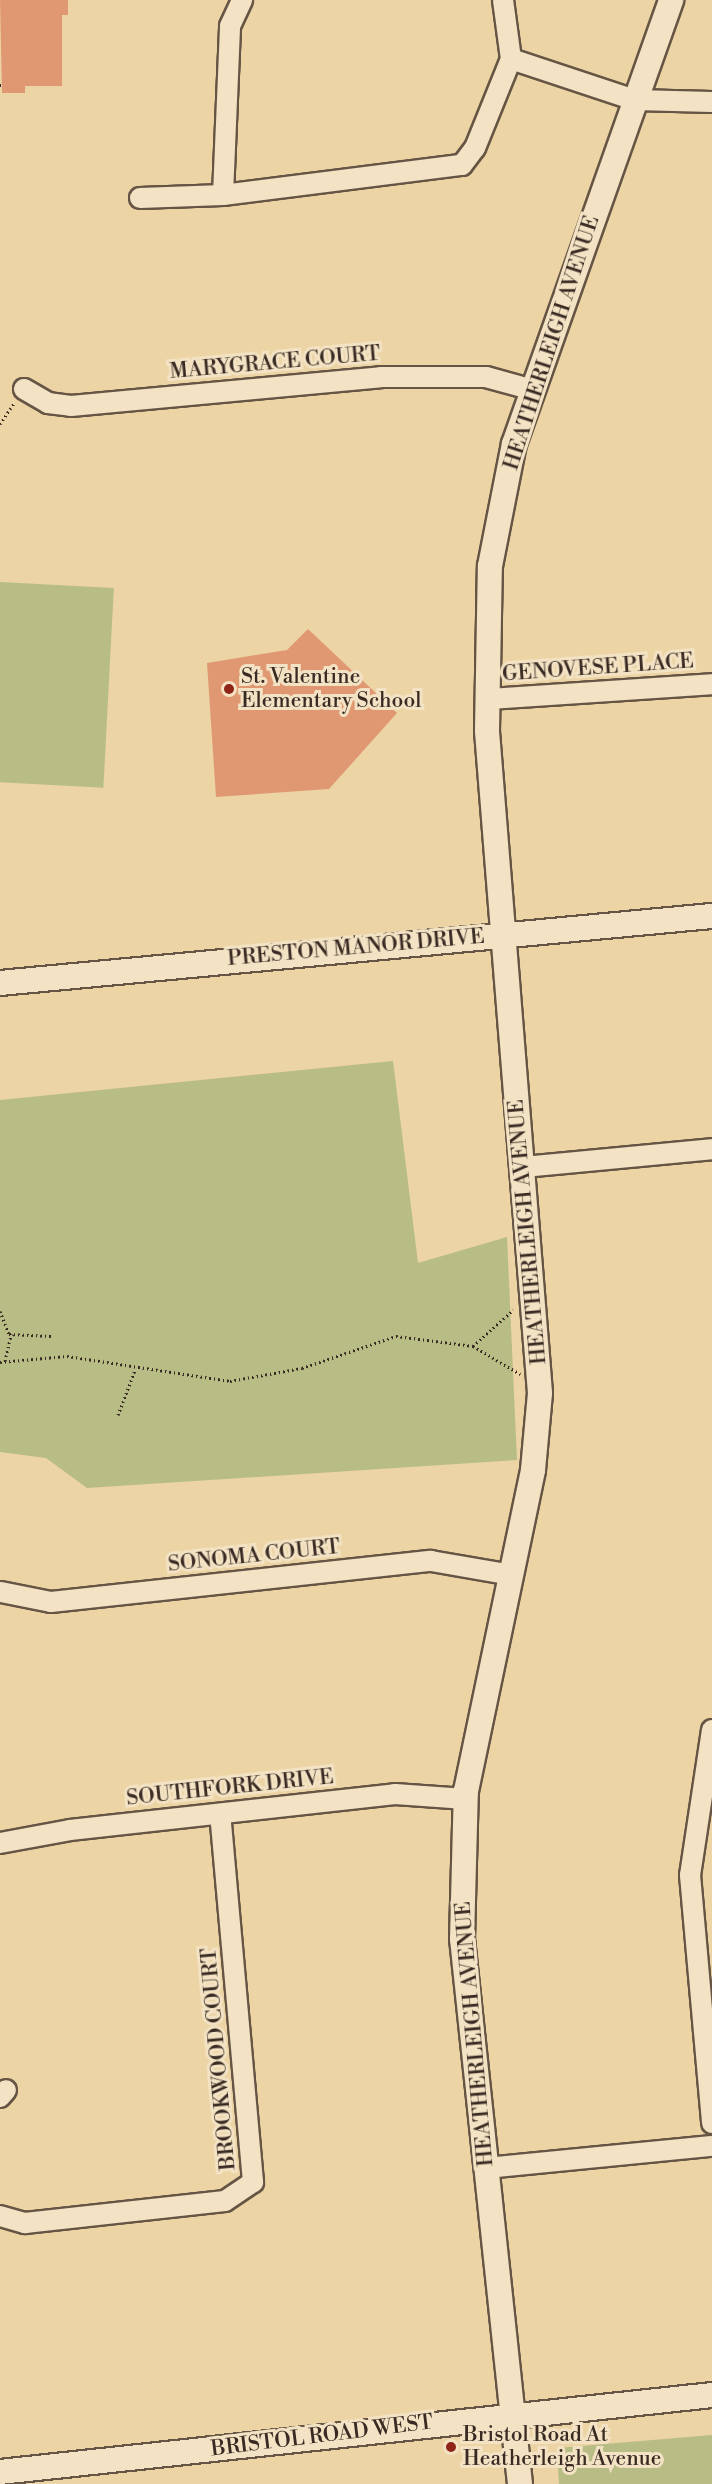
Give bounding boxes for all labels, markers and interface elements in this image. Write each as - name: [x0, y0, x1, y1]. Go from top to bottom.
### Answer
- street label: HEATHERLEIGH AVENUE: [499, 213, 605, 473]
- street label: MARYGRACE COURT: [169, 341, 381, 385]
- street label: GENOVESE PLACE: [501, 649, 695, 687]
- place label: St. Valentine Elementary School: [241, 664, 421, 714]
- marker: St. Valentine Elementary School: [222, 682, 236, 696]
- street label: PRESTON MANOR DRIVE: [226, 924, 486, 972]
- street label: HEATHERLEIGH AVENUE: [504, 1098, 552, 1366]
- street label: SONOMA COURT: [167, 1534, 341, 1578]
- street label: SOUTHFORK DRIVE: [125, 1765, 335, 1811]
- street label: HEATHERLEIGH AVENUE: [451, 1900, 499, 2168]
- street label: BROOKWOOD COURT: [197, 1947, 241, 2171]
- street label: BRISTOL ROAD WEST: [210, 2410, 434, 2462]
- place label: Bristol Road At Heatherleigh Avenue: [463, 2422, 661, 2472]
- marker: Bristol Road At Heatherleigh Avenue: [444, 2440, 458, 2454]

